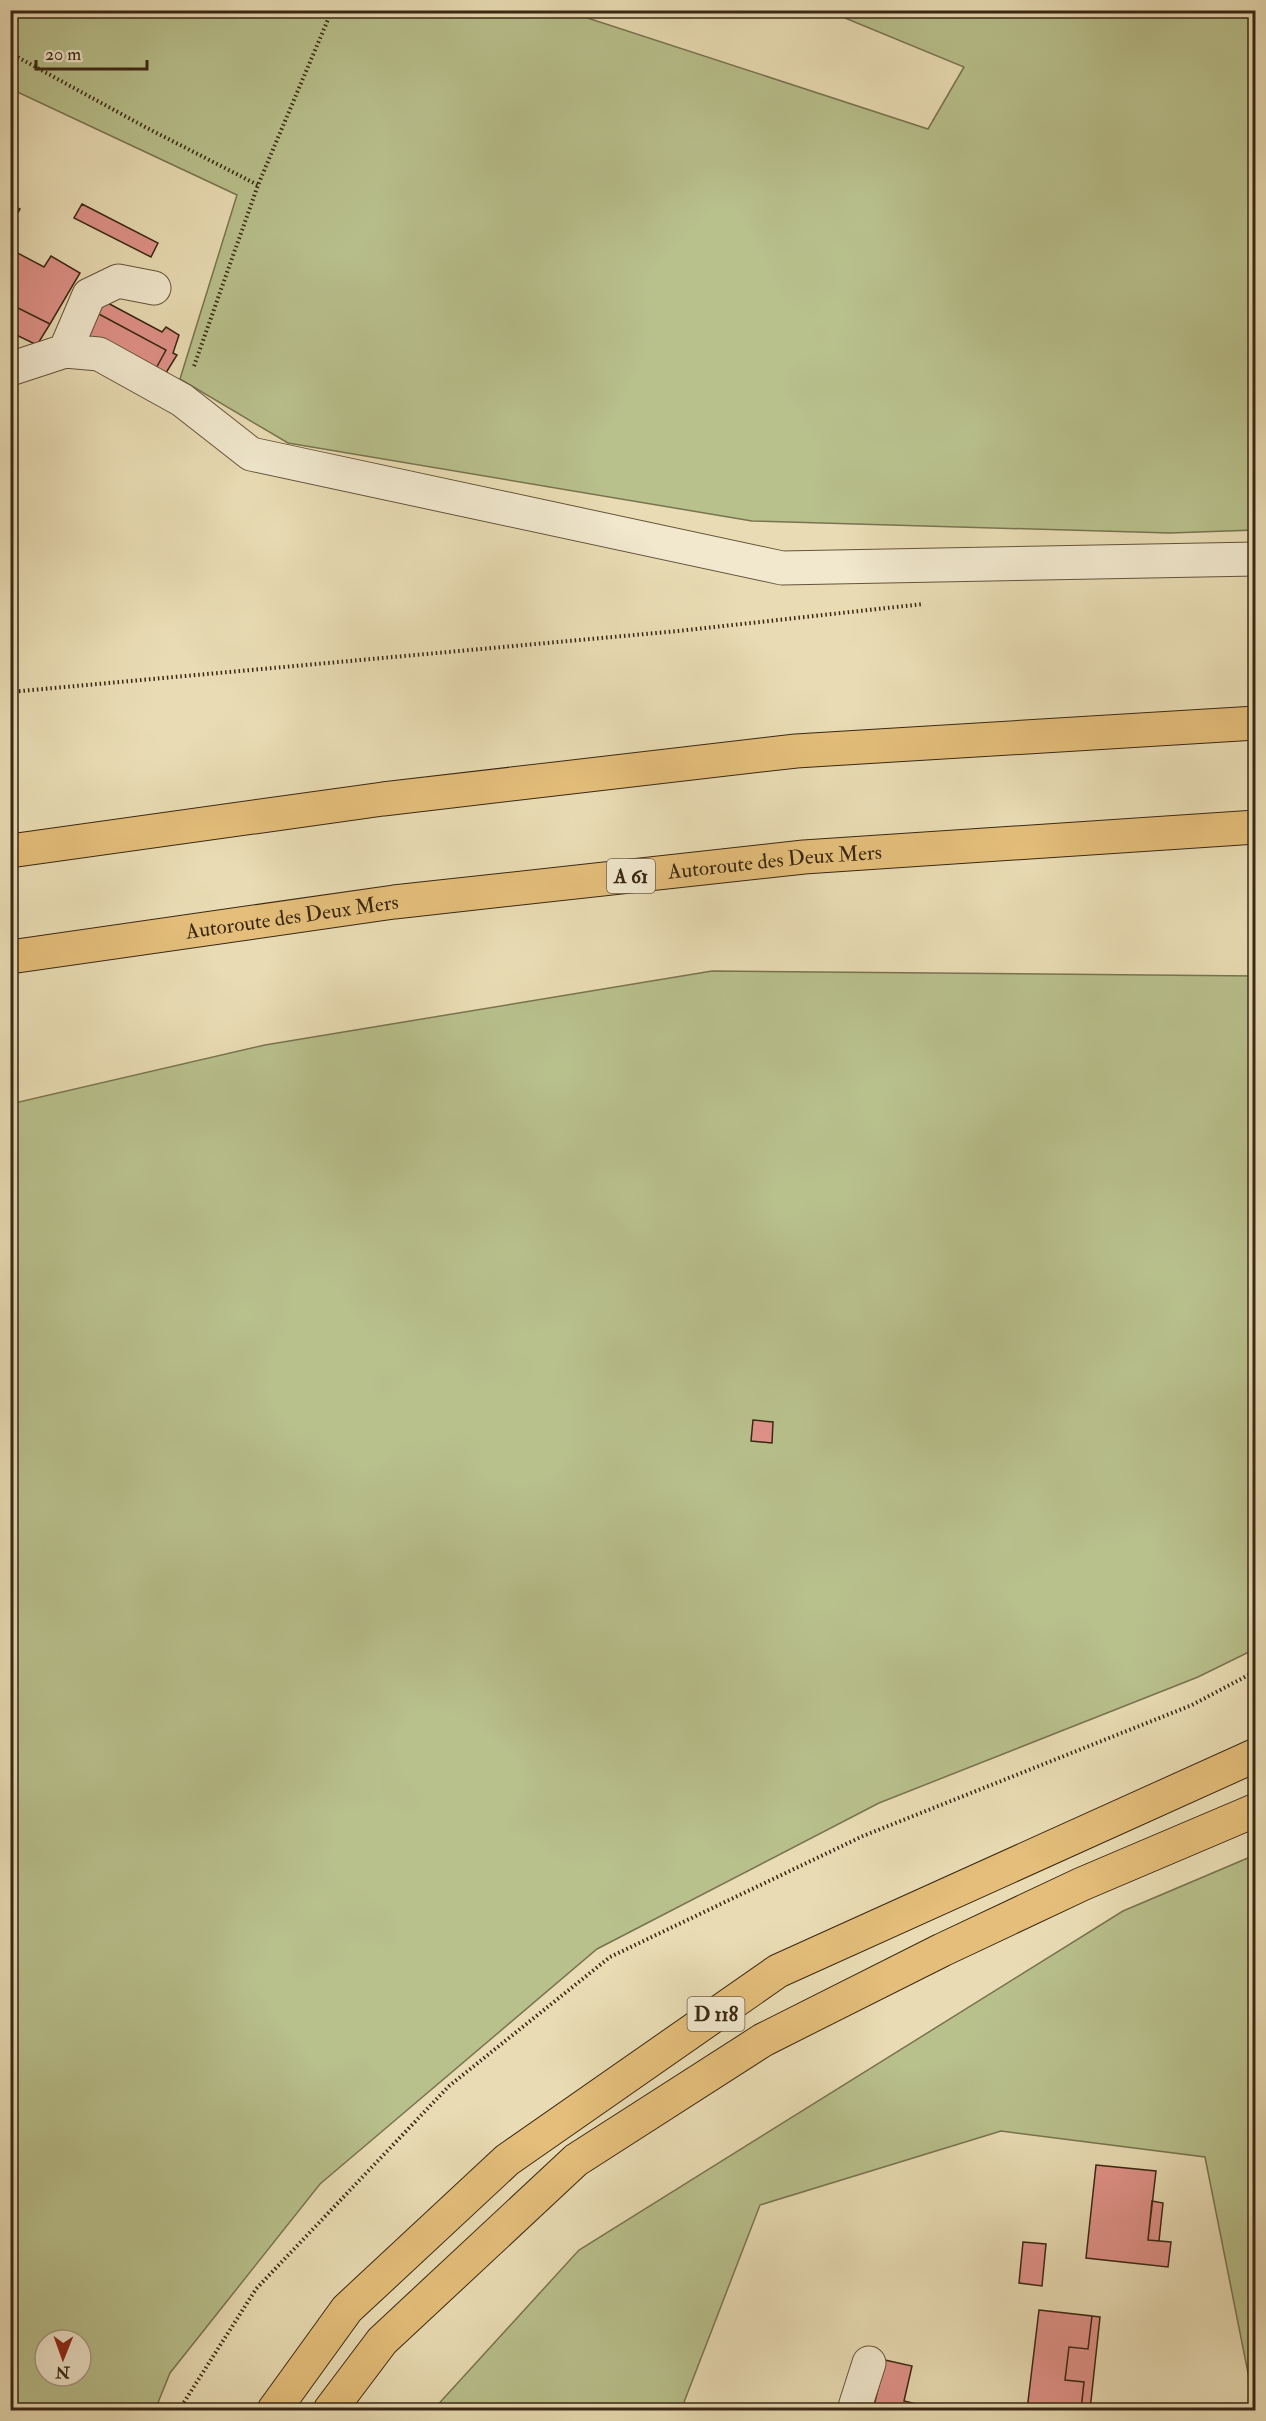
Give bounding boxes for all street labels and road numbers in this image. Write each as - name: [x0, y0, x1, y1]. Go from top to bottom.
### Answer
- street label: Autoroute des Deux Mers: [666, 839, 883, 886]
- road number: A 61: [607, 859, 655, 893]
- street label: Autoroute des Deux Mers: [183, 889, 400, 946]
- road number: D 118: [688, 1997, 744, 2031]

